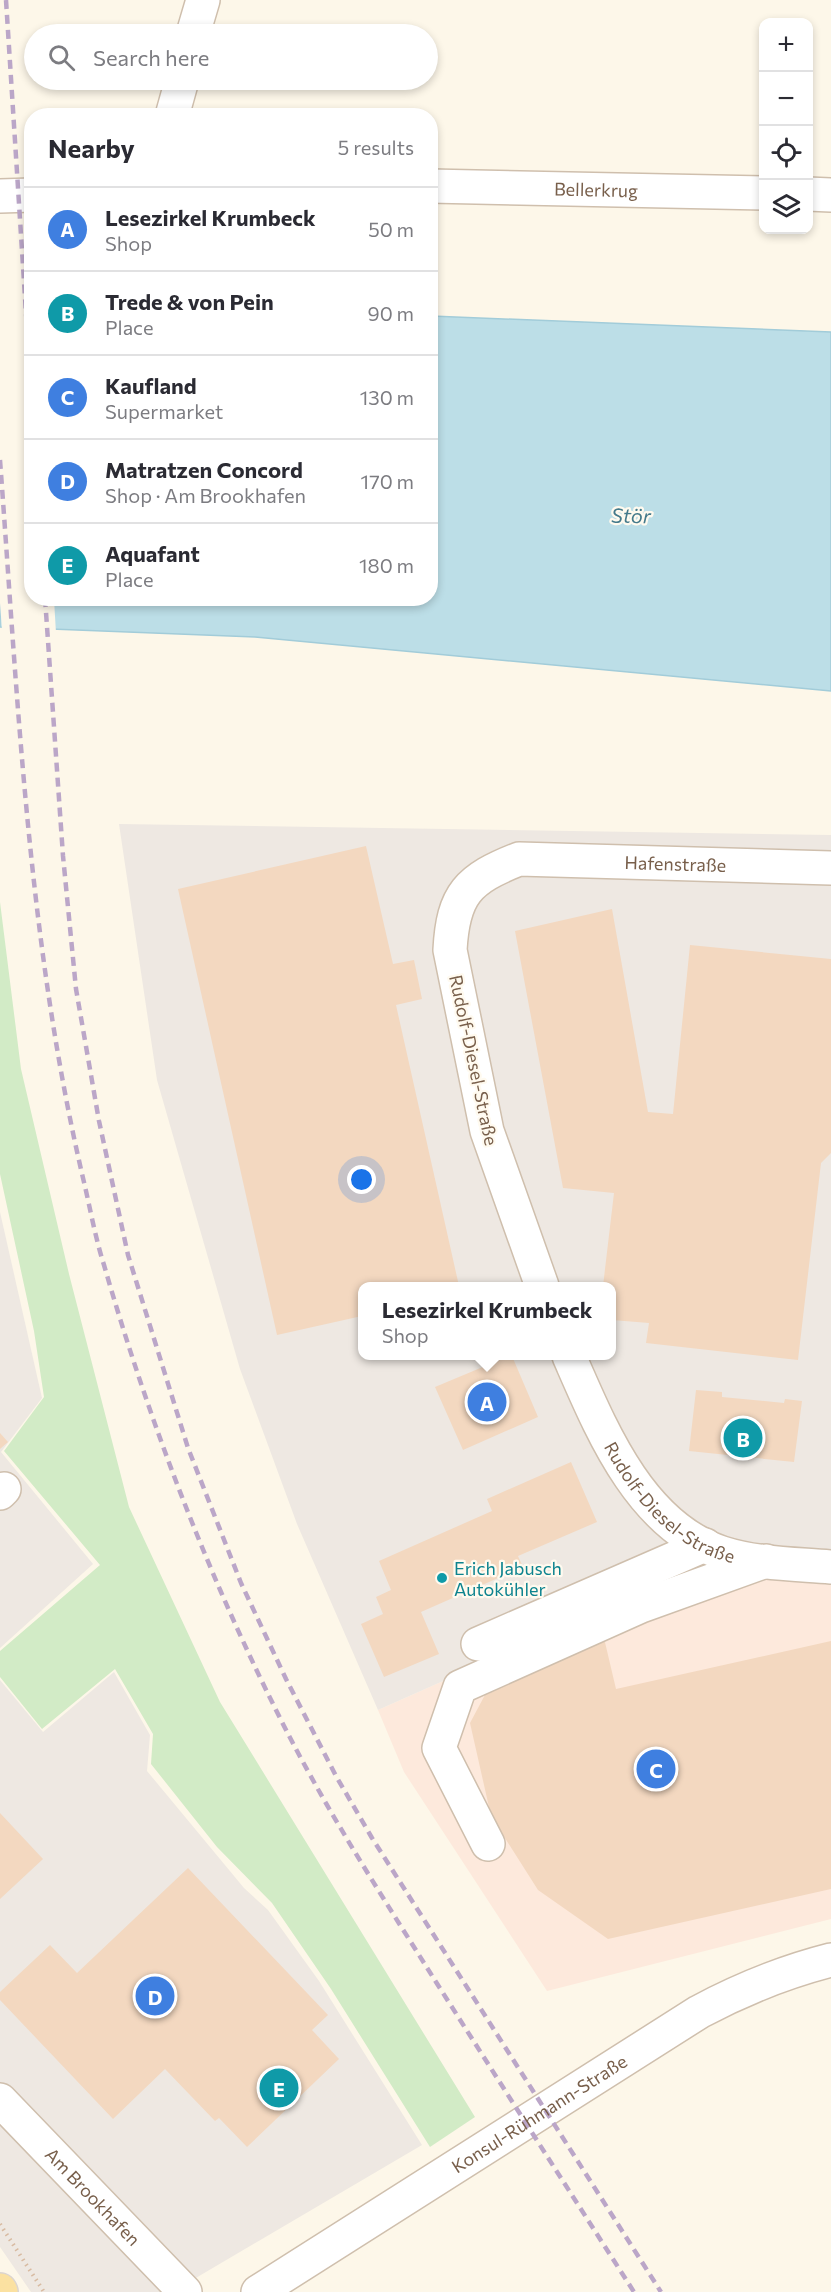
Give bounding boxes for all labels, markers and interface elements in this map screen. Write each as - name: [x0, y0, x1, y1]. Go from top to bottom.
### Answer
- map controls: [759, 18, 813, 234]
- button: +: [759, 18, 813, 72]
- search box: [24, 24, 438, 90]
- icon: search: [45, 41, 78, 74]
- text: Search here: [93, 44, 209, 71]
- button: −: [759, 72, 813, 126]
- button: locate: [759, 126, 813, 180]
- text: Nearby: [48, 132, 135, 163]
- text: 5 results: [338, 135, 414, 159]
- street label: Bellerkrug: [554, 178, 638, 201]
- button: layers: [759, 180, 813, 234]
- text: Lesezirkel Krumbeck: [105, 204, 316, 231]
- text: A: [60, 217, 75, 241]
- text: 50 m: [368, 217, 414, 241]
- text: Shop: [105, 231, 152, 255]
- text: Trede & von Pein: [105, 288, 274, 315]
- text: B: [61, 301, 74, 325]
- text: 90 m: [368, 301, 414, 325]
- text: Place: [105, 315, 154, 339]
- text: Kaufland: [105, 372, 197, 399]
- text: C: [61, 385, 74, 409]
- text: 130 m: [360, 385, 414, 409]
- text: Supermarket: [105, 399, 223, 423]
- text: Matratzen Concord: [105, 456, 303, 483]
- text: D: [60, 469, 75, 493]
- text: 170 m: [361, 469, 414, 493]
- text: Shop · Am Brookhafen: [105, 483, 306, 507]
- water label: Stör: [611, 503, 652, 527]
- text: Aquafant: [105, 540, 200, 567]
- text: E: [62, 553, 73, 577]
- text: 180 m: [359, 553, 414, 577]
- text: Place: [105, 567, 154, 591]
- street label: Hafenstraße: [624, 851, 727, 876]
- street label: Rudolf-Diesel-Straße: [445, 973, 503, 1147]
- your location: [347, 1165, 376, 1194]
- popup: [358, 1282, 616, 1360]
- text: Lesezirkel Krumbeck: [382, 1296, 592, 1323]
- text: Shop: [382, 1323, 429, 1347]
- pin: A: [468, 1380, 506, 1424]
- pin: B: [724, 1416, 762, 1460]
- street label: Rudolf-Diesel-Straße: [600, 1438, 737, 1567]
- place label: Erich Jabusch Autokühler: [454, 1557, 562, 1600]
- marker: Erich Jabusch Autokühler: [435, 1571, 449, 1585]
- pin: C: [636, 1746, 676, 1792]
- pin: D: [136, 1974, 174, 2018]
- street label: Konsul-Rühmann-Straße: [447, 2050, 631, 2177]
- pin: E: [260, 2066, 298, 2110]
- street label: Am Brookhafen: [41, 2143, 145, 2250]

